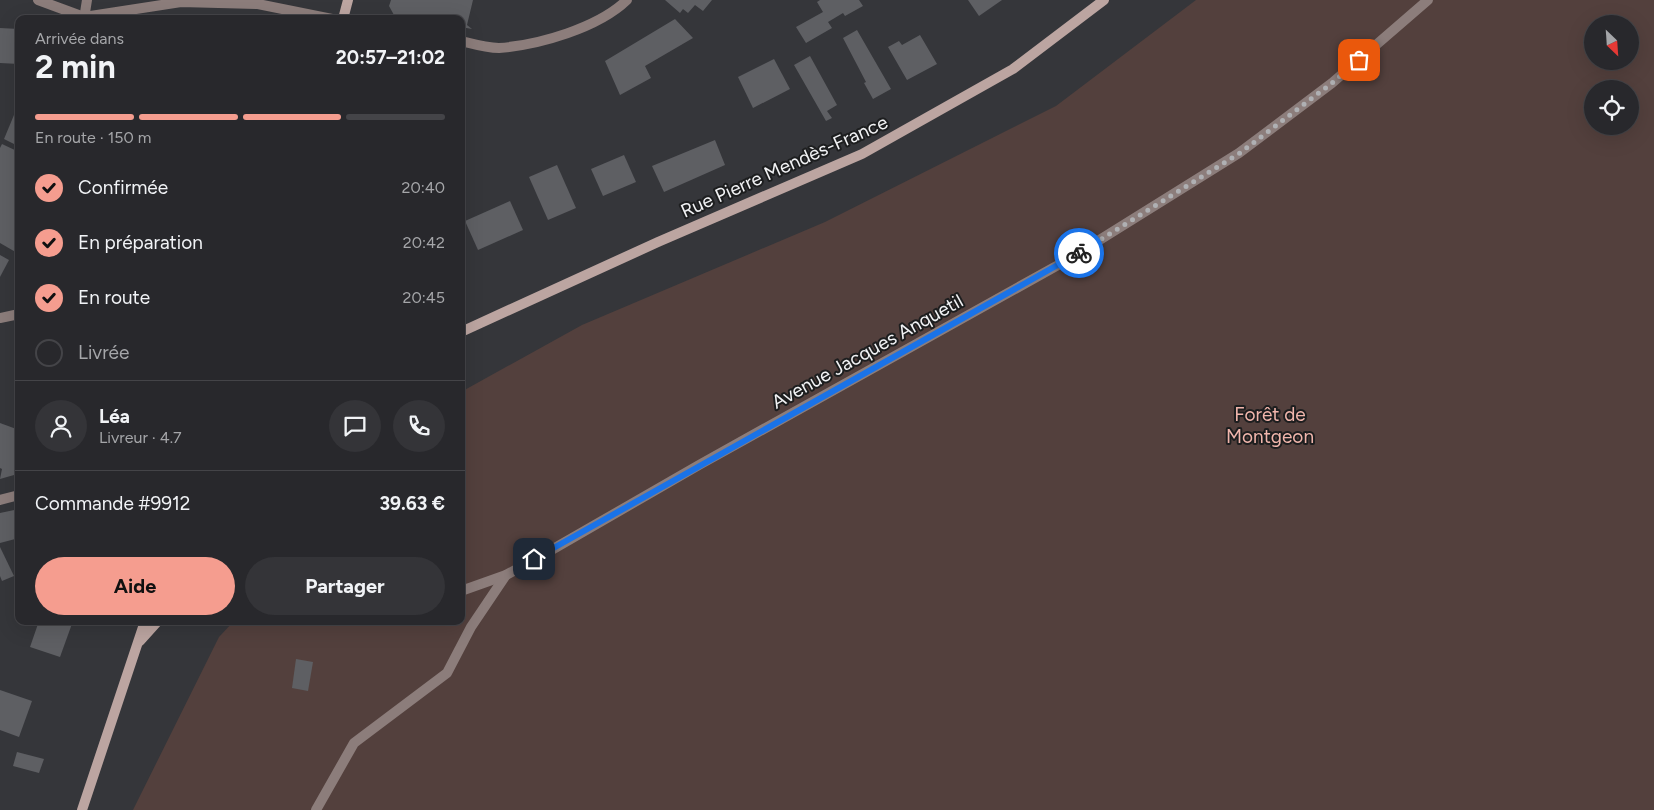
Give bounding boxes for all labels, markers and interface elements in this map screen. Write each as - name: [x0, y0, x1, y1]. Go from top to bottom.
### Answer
- north arrow: [1584, 15, 1639, 70]
- map controls: [1584, 15, 1639, 135]
- text: Arrivée dans: [35, 29, 124, 48]
- pin: [1338, 39, 1380, 81]
- text: 20:57–21:02: [336, 46, 445, 69]
- icon: bag: [1345, 46, 1373, 74]
- text: 2 min: [35, 48, 116, 86]
- button: locate: [1584, 80, 1639, 135]
- street label: Rue Pierre Mendès-France: [677, 110, 891, 223]
- text: En route · 150 m: [35, 128, 151, 147]
- icon: check: [35, 174, 63, 202]
- text: Confirmée: [78, 176, 168, 199]
- text: 20:40: [402, 178, 445, 197]
- courier: [1054, 228, 1104, 278]
- icon: check: [35, 229, 63, 257]
- text: En préparation: [78, 231, 203, 254]
- text: 20:42: [403, 233, 445, 252]
- icon: bike: [1065, 239, 1093, 267]
- icon: check: [35, 284, 63, 312]
- text: En route: [78, 286, 150, 309]
- text: 20:45: [403, 288, 445, 307]
- street label: Avenue Jacques Anquetil: [767, 289, 967, 414]
- text: Livrée: [78, 341, 129, 364]
- button: person: [35, 400, 87, 452]
- button: chat: [329, 400, 381, 452]
- button: phone: [393, 400, 445, 452]
- park label: Forêt de Montgeon: [1226, 403, 1314, 448]
- text: Léa: [99, 405, 130, 428]
- text: Livreur · 4.7: [99, 428, 182, 447]
- text: Commande #9912: [35, 492, 190, 515]
- text: 39.63 €: [379, 492, 445, 515]
- pin: [513, 538, 555, 580]
- icon: home: [520, 545, 548, 573]
- button: Aide: [35, 557, 235, 615]
- button: Partager: [245, 557, 445, 615]

